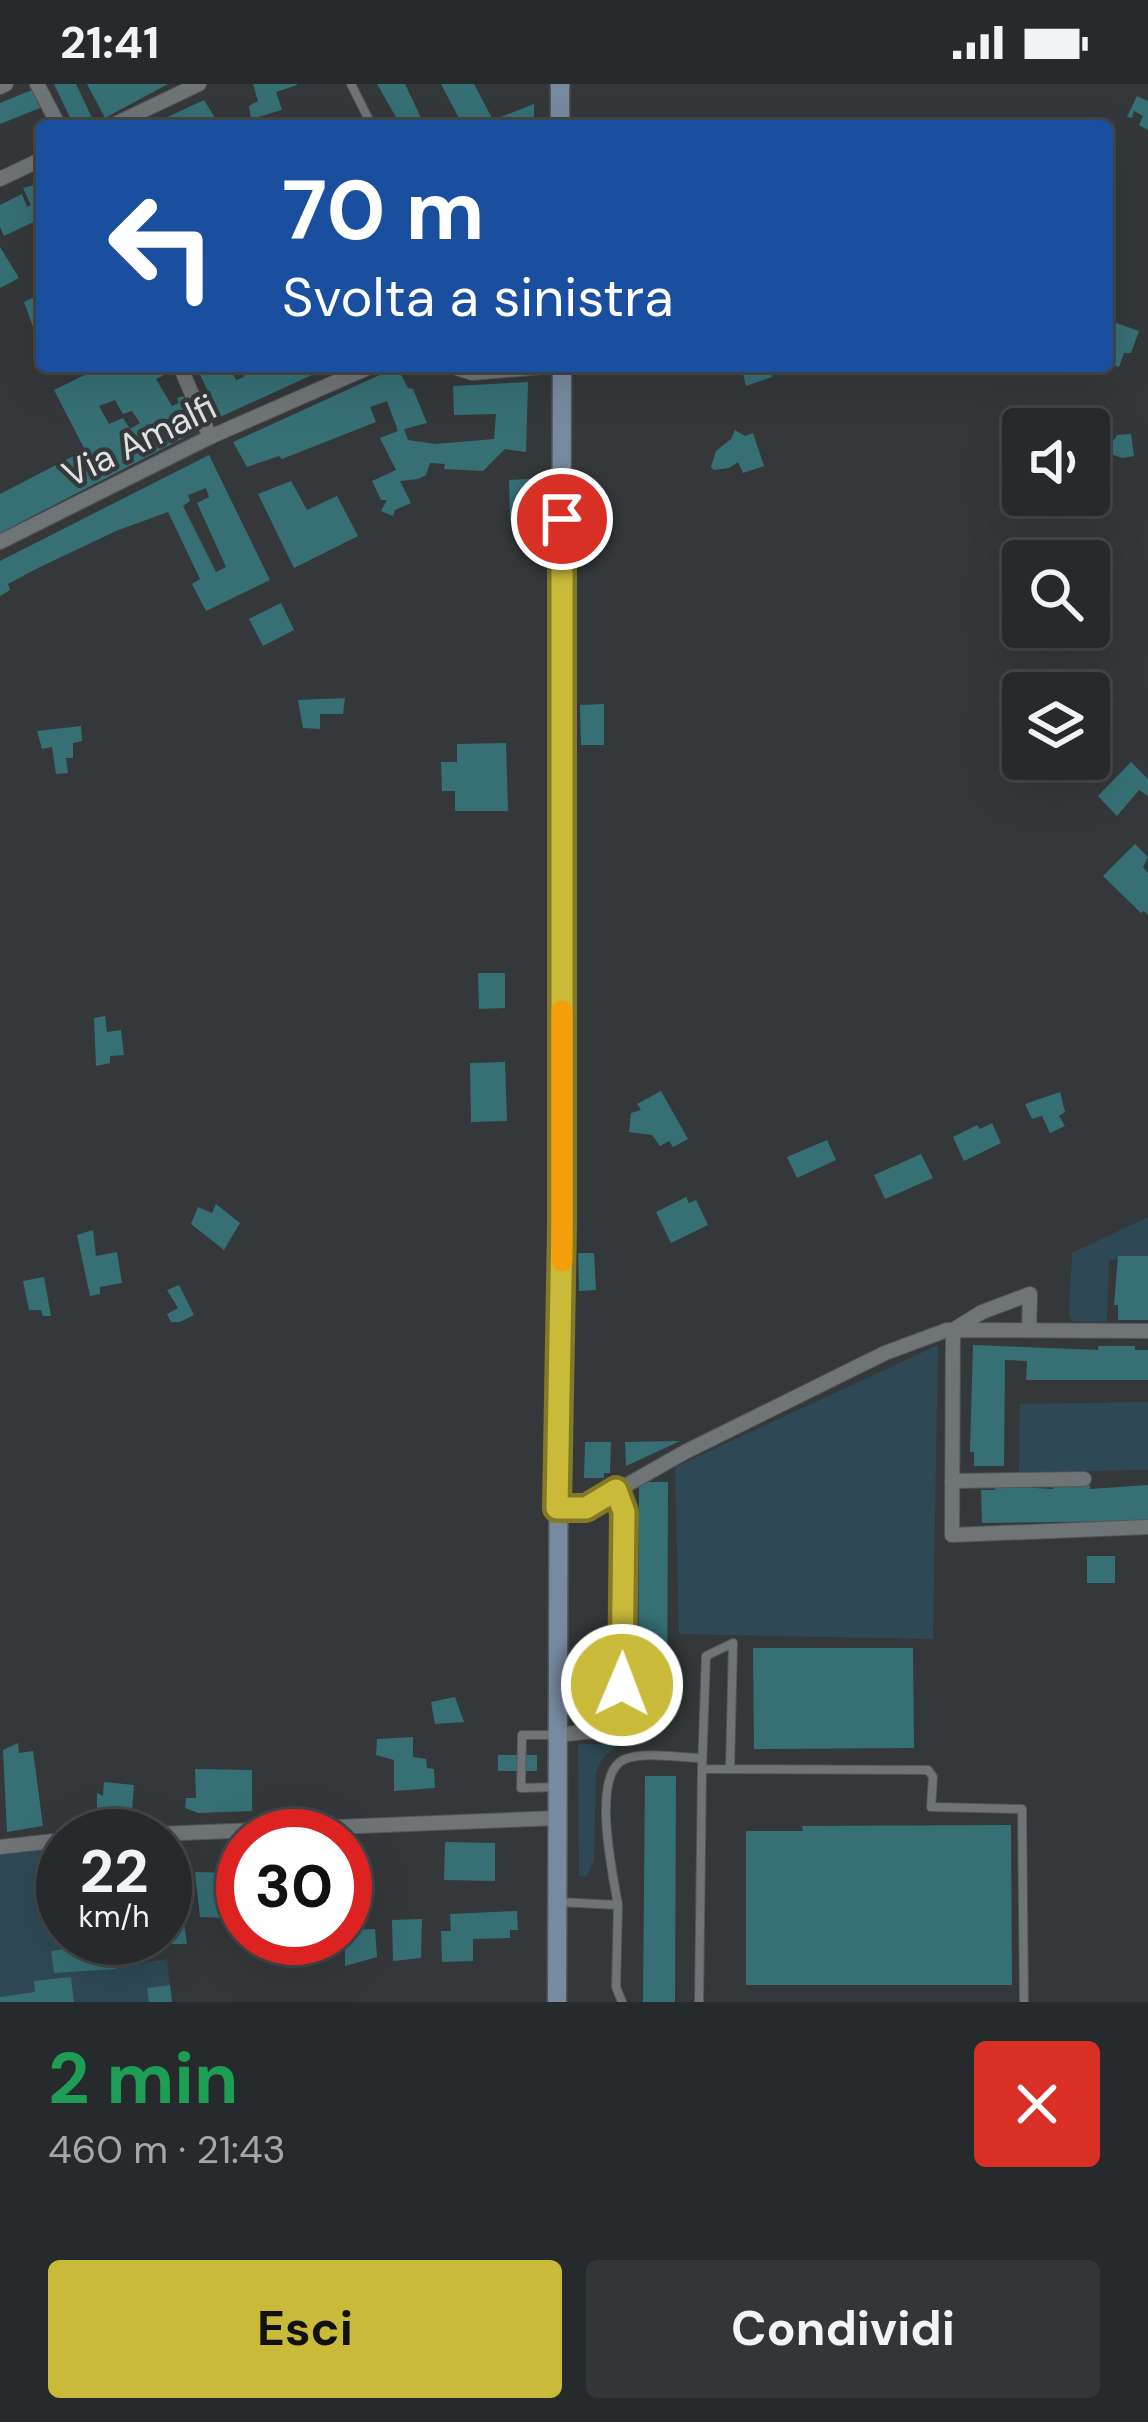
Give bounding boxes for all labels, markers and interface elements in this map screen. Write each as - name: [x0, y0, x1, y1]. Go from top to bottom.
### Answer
- text: 21:41: [60, 13, 159, 72]
- text: 70 m: [282, 156, 485, 265]
- icon: left: [84, 168, 240, 324]
- text: Svolta a sinistra: [282, 262, 674, 333]
- street label: Via Amalfi: [54, 383, 224, 498]
- map controls: [1002, 408, 1110, 780]
- button: sound: [1002, 408, 1110, 516]
- pin: [511, 468, 613, 570]
- icon: arrive: [529, 486, 595, 552]
- button: search: [1002, 540, 1110, 648]
- button: layers: [1002, 672, 1110, 780]
- position arrow: [559, 1622, 685, 1748]
- speed limit sign: 30: [216, 1809, 372, 1965]
- text: 22: [79, 1832, 149, 1911]
- text: km/h: [79, 1897, 149, 1936]
- text: 2 min: [48, 2032, 238, 2125]
- button: close: [974, 2041, 1100, 2167]
- text: 460 m · 21:43: [48, 2124, 286, 2175]
- button: Esci: [48, 2260, 562, 2398]
- button: Condividi: [586, 2260, 1100, 2398]

